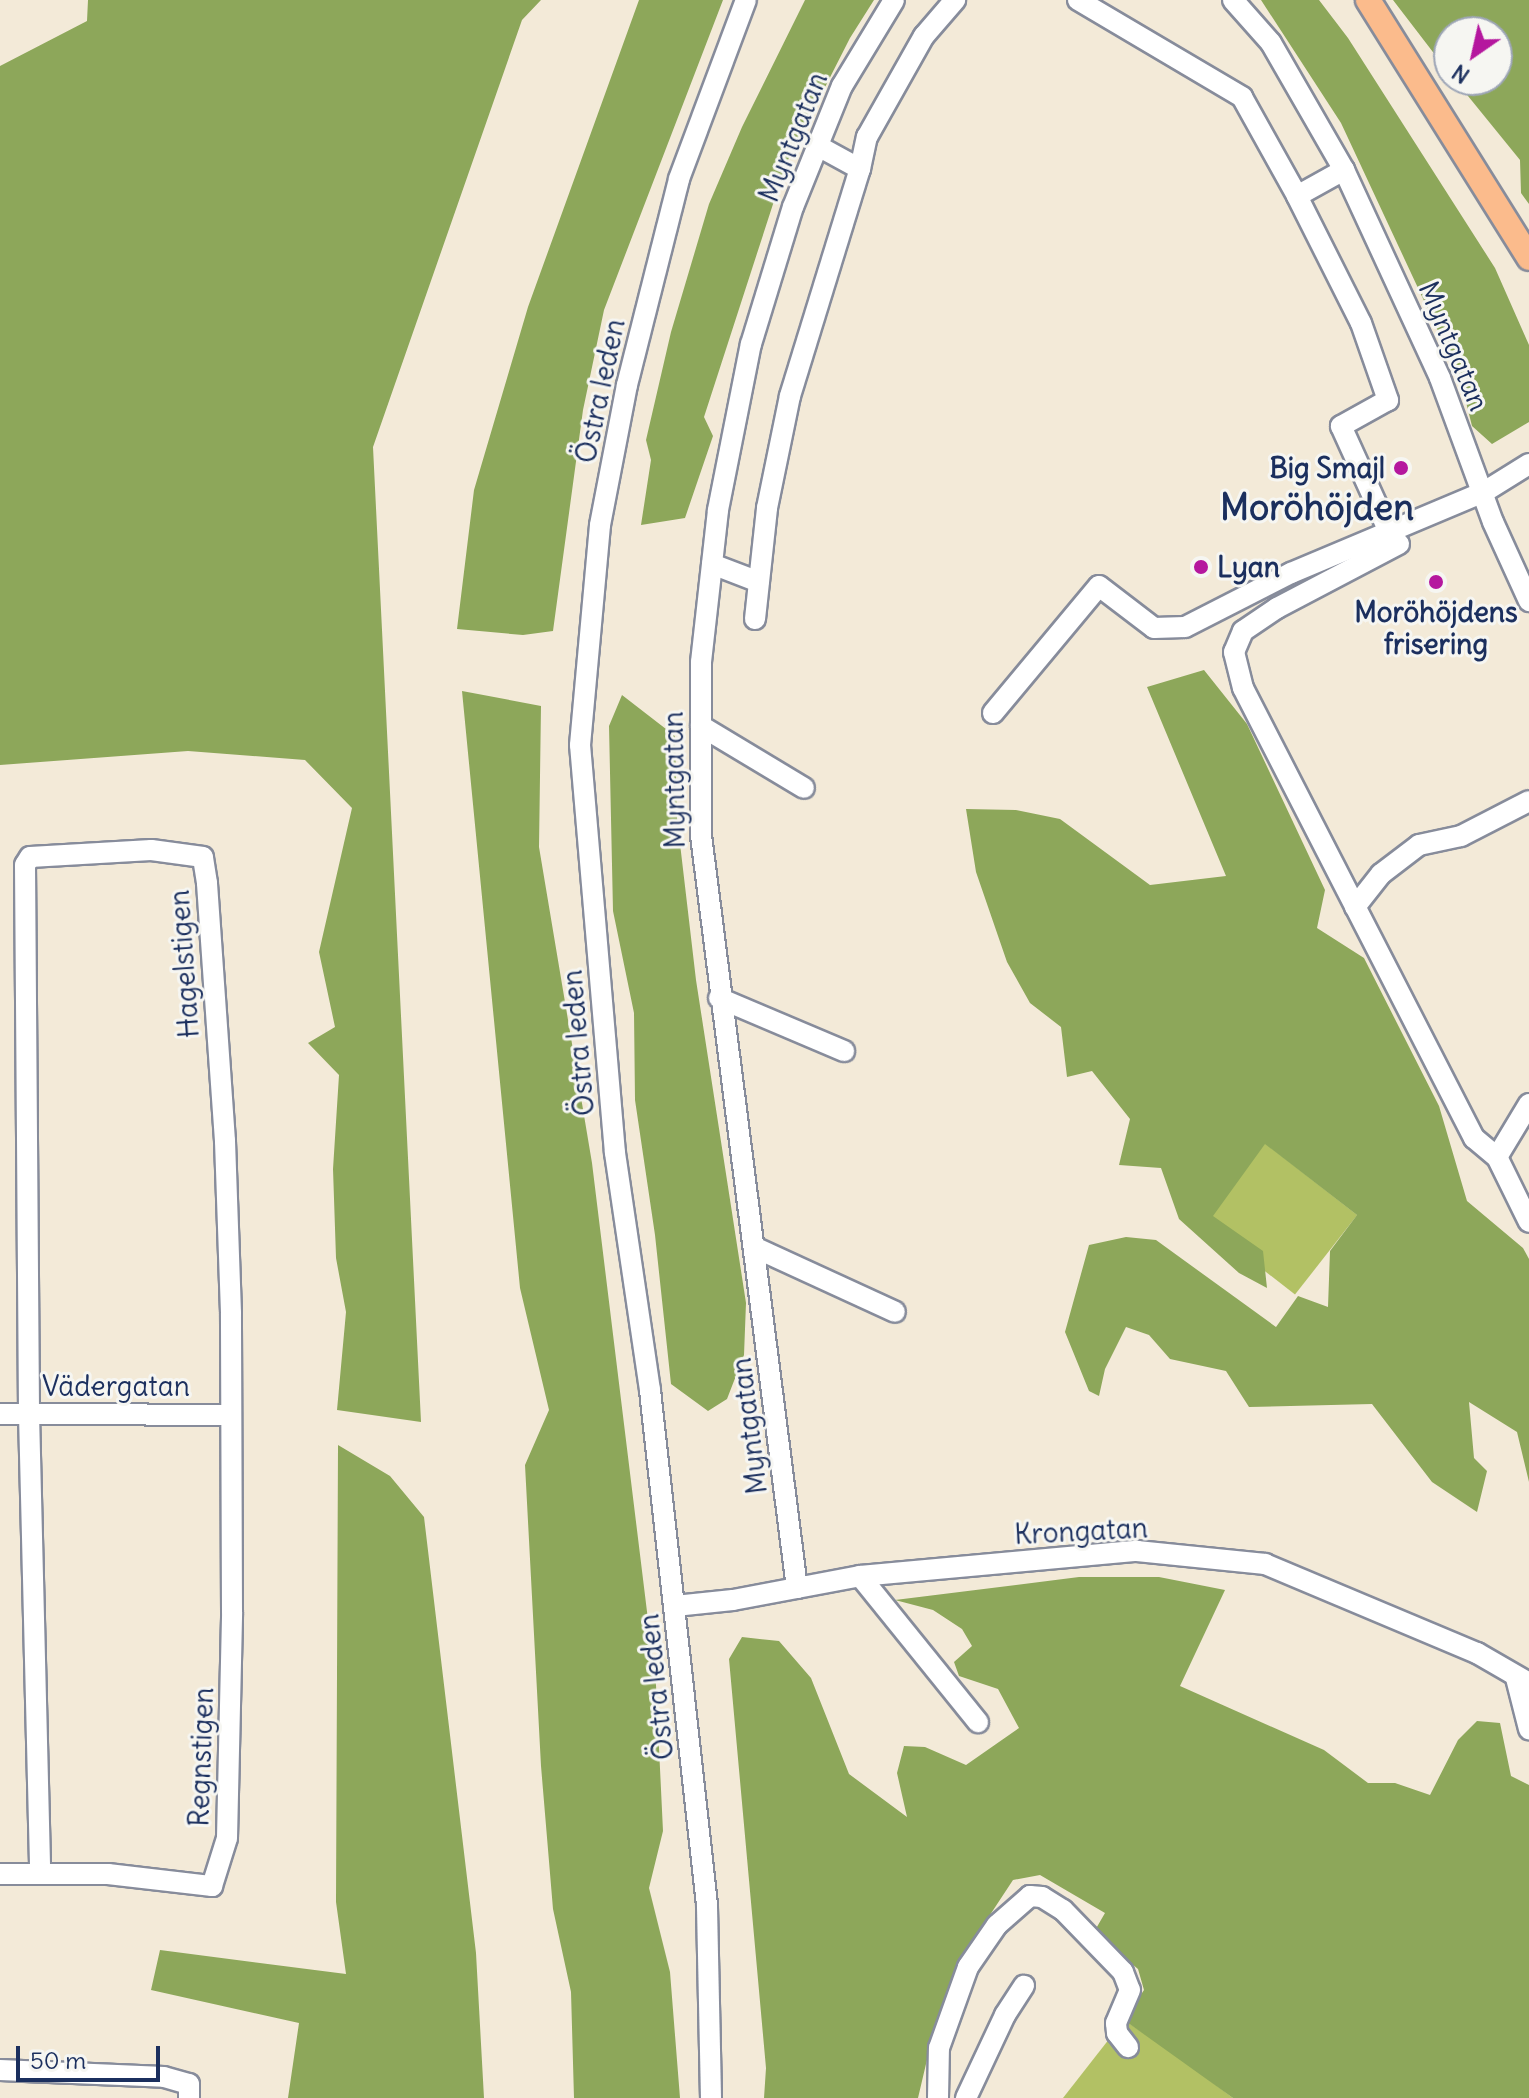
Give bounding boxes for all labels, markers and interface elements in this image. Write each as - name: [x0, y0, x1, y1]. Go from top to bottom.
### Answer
- north arrow: [1433, 16, 1513, 96]
- text: N: [1447, 58, 1475, 90]
- street label: Myntgatan: [752, 67, 834, 207]
- street label: Myntgatan: [1412, 276, 1496, 416]
- street label: Östra leden: [568, 316, 632, 466]
- place label: Big Smajl: [1269, 451, 1385, 485]
- marker: Big Smajl: [1392, 459, 1410, 477]
- district label: Moröhöjden: [1220, 486, 1414, 530]
- place label: Lyan: [1217, 550, 1280, 584]
- marker: Lyan: [1192, 558, 1210, 576]
- marker: Moröhöjdens frisering: [1427, 573, 1445, 591]
- place label: Moröhöjdens frisering: [1354, 595, 1518, 661]
- street label: Myntgatan: [656, 711, 692, 849]
- street label: Hagelstigen: [162, 889, 206, 1039]
- street label: Östra leden: [555, 969, 601, 1117]
- street label: Myntgatan: [724, 1356, 774, 1496]
- street label: Vädergatan: [42, 1369, 190, 1403]
- street label: Krongatan: [1013, 1511, 1149, 1551]
- street label: Östra leden: [632, 1612, 680, 1762]
- street label: Regnstigen: [182, 1687, 220, 1827]
- scale bar: [20, 2030, 164, 2080]
- text: 50 m: [30, 2045, 86, 2075]

